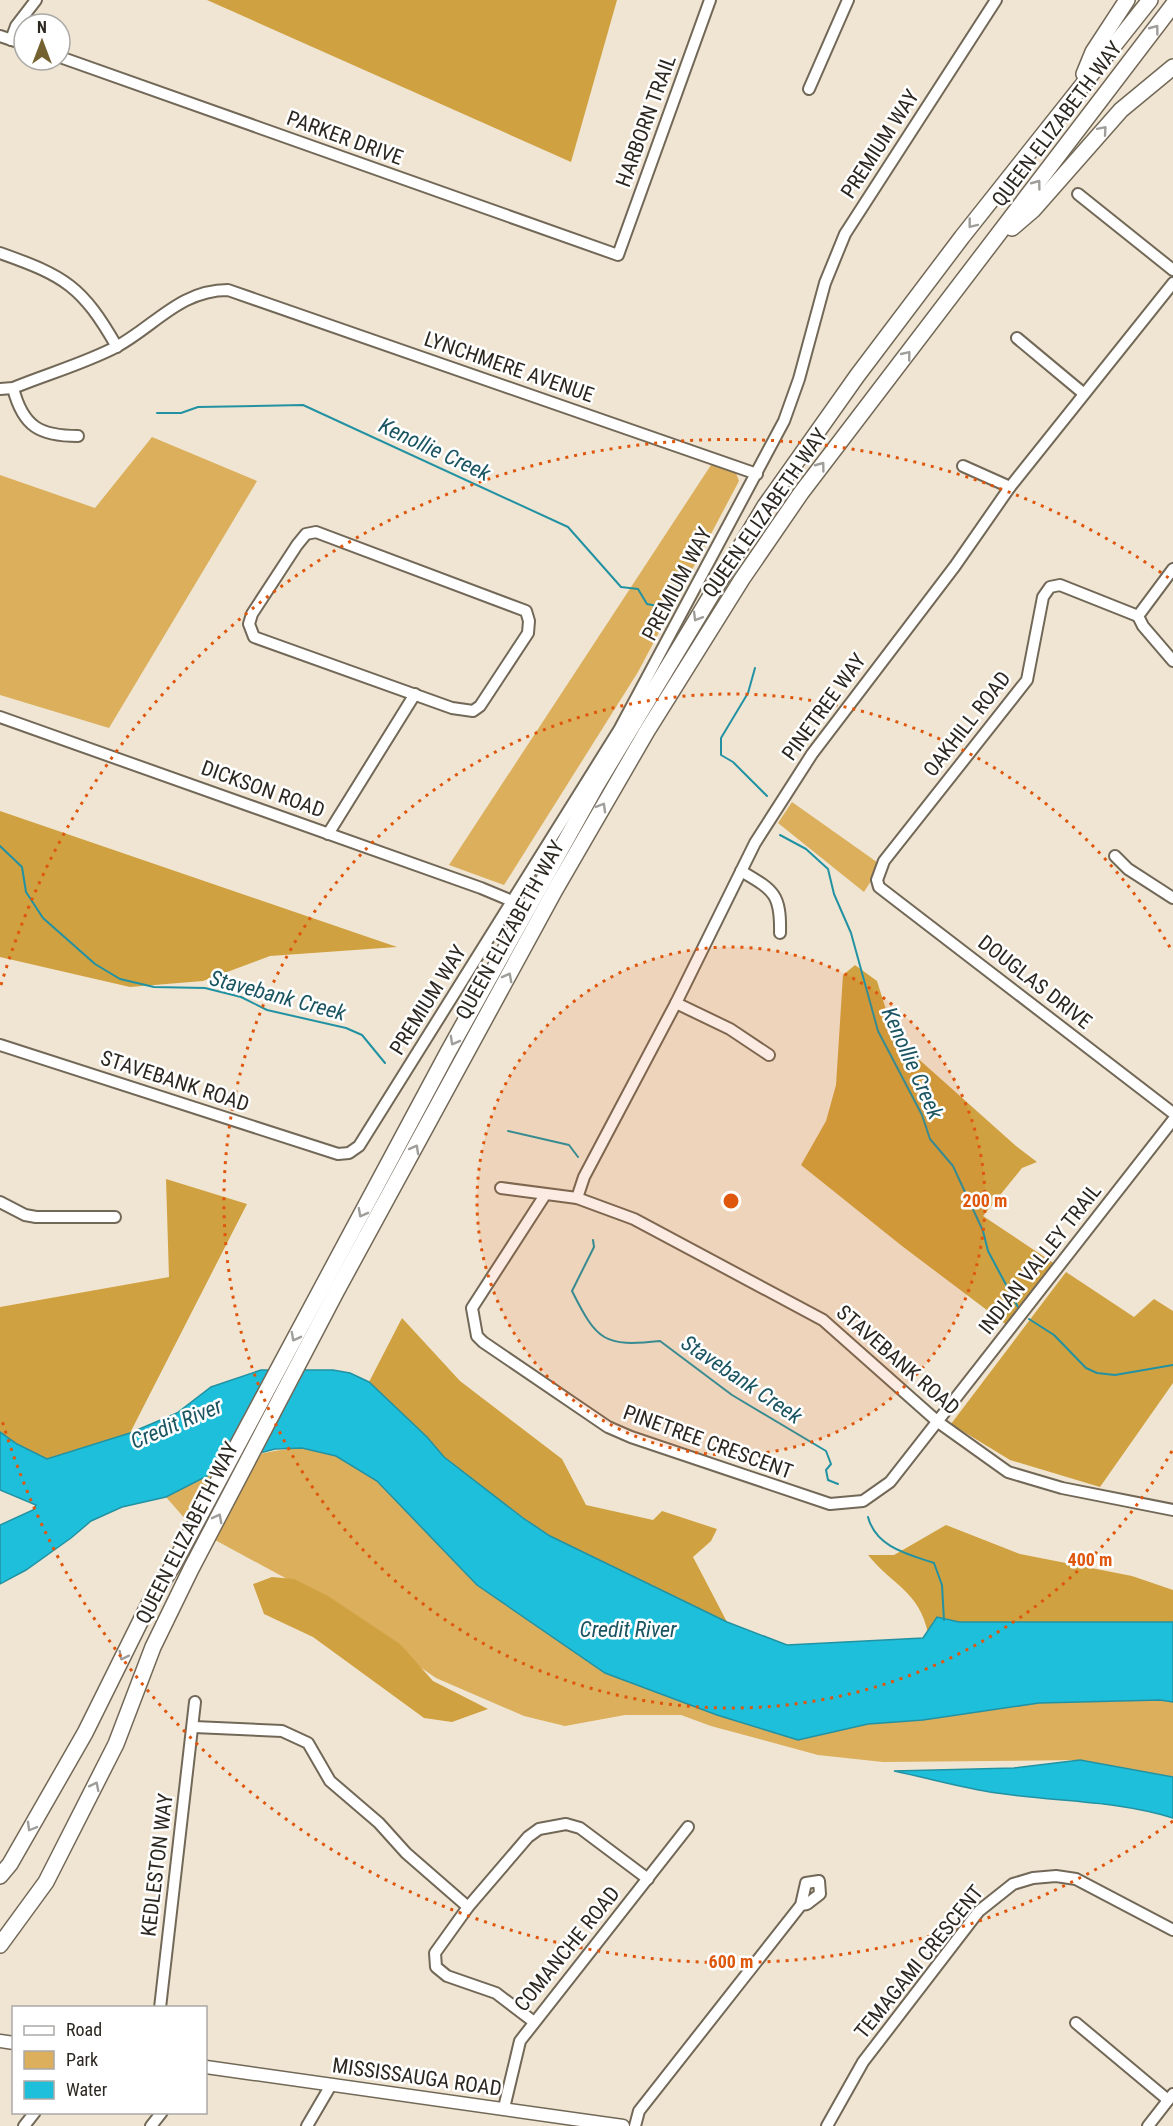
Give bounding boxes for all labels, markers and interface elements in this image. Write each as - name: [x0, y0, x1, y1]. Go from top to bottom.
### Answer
- north arrow: [12, 12, 72, 72]
- text: N: [37, 18, 47, 37]
- one-way arrow: [1148, 24, 1159, 35]
- street label: QUEEN ELIZABETH WAY: [987, 37, 1127, 211]
- street label: HARBORN TRAIL: [611, 52, 681, 190]
- street label: PREMIUM WAY: [836, 85, 924, 203]
- street label: PARKER DRIVE: [284, 106, 406, 170]
- one-way arrow: [1096, 127, 1107, 137]
- one-way arrow: [1030, 180, 1041, 191]
- one-way arrow: [969, 217, 980, 228]
- street label: LYNCHMERE AVENUE: [421, 327, 597, 407]
- one-way arrow: [899, 351, 910, 362]
- water label: Kenollie Creek: [375, 413, 495, 486]
- street label: QUEEN ELIZABETH WAY: [698, 424, 832, 602]
- one-way arrow: [814, 462, 825, 473]
- street label: PREMIUM WAY: [637, 523, 717, 645]
- one-way arrow: [693, 611, 705, 621]
- street label: PINETREE WAY: [777, 649, 871, 765]
- street label: OAKHILL ROAD: [919, 667, 1015, 781]
- street label: DICKSON ROAD: [198, 756, 328, 822]
- one-way arrow: [595, 803, 607, 813]
- street label: QUEEN ELIZABETH WAY: [451, 836, 569, 1024]
- street label: DOUGLAS DRIVE: [973, 930, 1097, 1034]
- street label: PREMIUM WAY: [385, 941, 471, 1059]
- water label: Stavebank Creek: [207, 965, 349, 1026]
- one-way arrow: [501, 973, 512, 983]
- water label: Kenollie Creek: [877, 1003, 949, 1124]
- one-way arrow: [450, 1035, 461, 1045]
- street label: STAVEBANK ROAD: [98, 1046, 252, 1116]
- one-way arrow: [408, 1144, 419, 1155]
- street label: INDIAN VALLEY TRAIL: [974, 1179, 1106, 1339]
- text: 200 m: [963, 1190, 1007, 1211]
- centre of rings: [721, 1191, 741, 1211]
- one-way arrow: [358, 1206, 369, 1217]
- street label: STAVEBANK ROAD: [832, 1300, 964, 1420]
- water label: Stavebank Creek: [677, 1330, 807, 1429]
- one-way arrow: [291, 1331, 302, 1341]
- water label: Credit River: [127, 1393, 226, 1454]
- street label: PINETREE CRESCENT: [620, 1400, 796, 1484]
- street label: QUEEN ELIZABETH WAY: [131, 1438, 243, 1628]
- one-way arrow: [211, 1513, 222, 1524]
- text: 400 m: [1068, 1549, 1112, 1570]
- water label: Credit River: [580, 1617, 677, 1642]
- one-way arrow: [119, 1649, 130, 1660]
- one-way arrow: [88, 1781, 100, 1792]
- street label: KEDLESTON WAY: [136, 1792, 178, 1938]
- one-way arrow: [26, 1821, 38, 1832]
- street label: TEMAGAMI CRESCENT: [850, 1880, 988, 2043]
- street label: COMANCHE ROAD: [509, 1882, 625, 2016]
- text: 600 m: [709, 1951, 753, 1972]
- legend: [12, 2006, 207, 2114]
- text: Road: [66, 2019, 102, 2040]
- text: Park: [66, 2049, 98, 2070]
- street label: MISSISSAUGA ROAD: [331, 2053, 503, 2101]
- text: Water: [66, 2079, 108, 2100]

